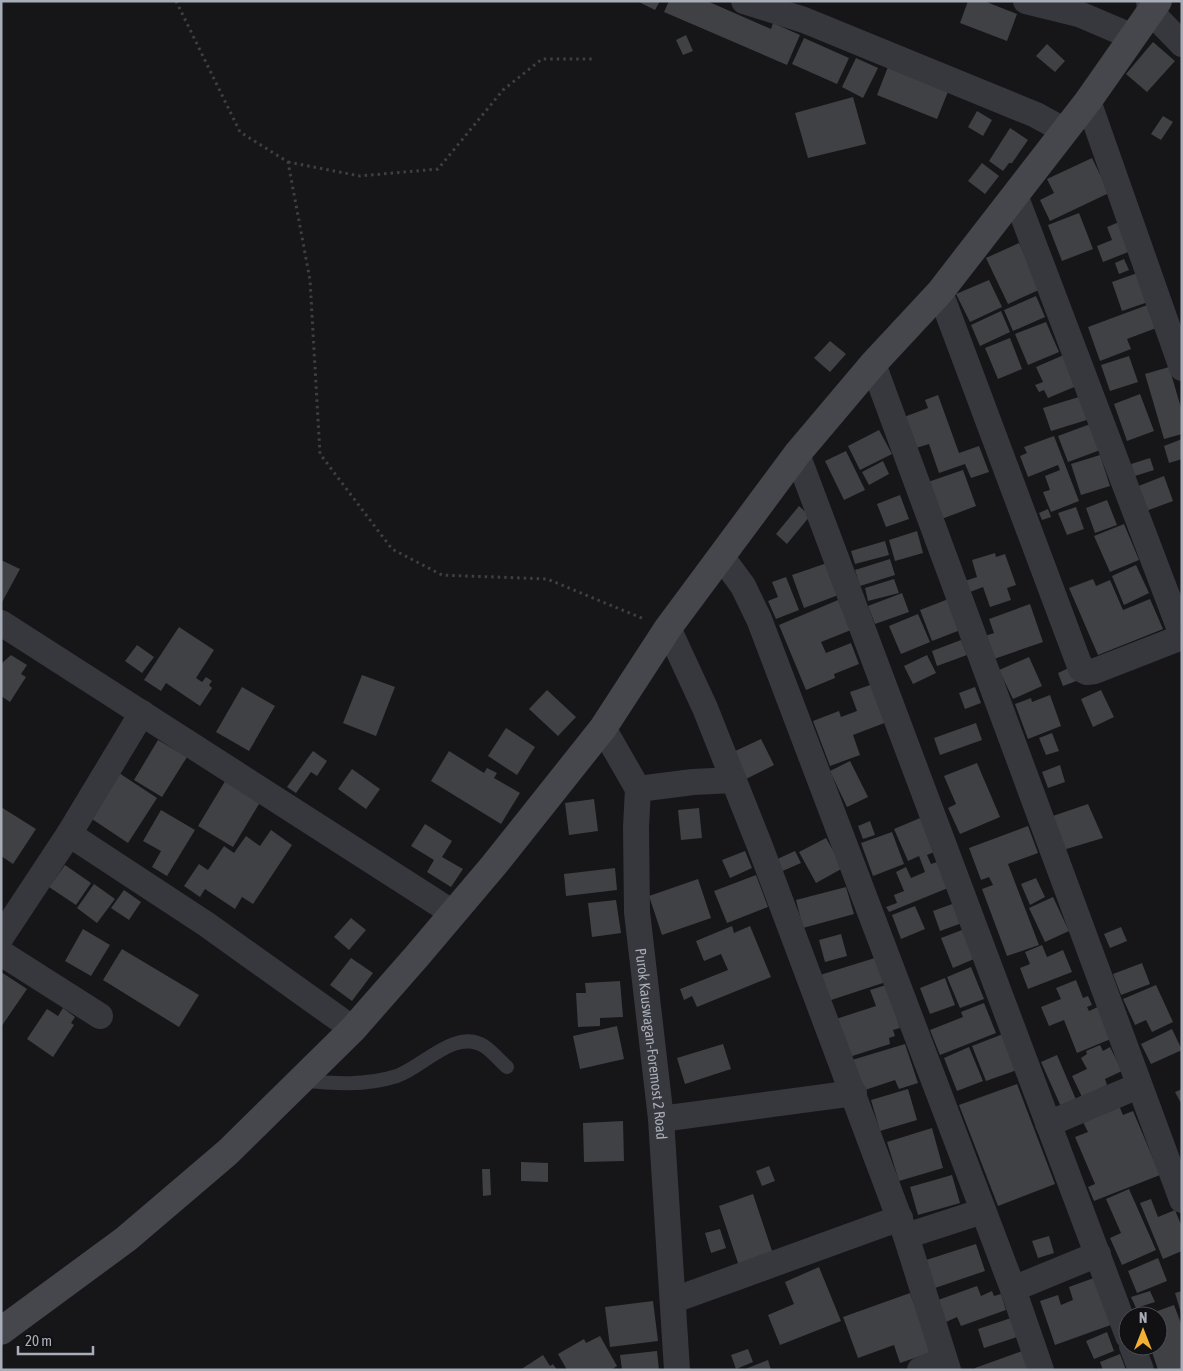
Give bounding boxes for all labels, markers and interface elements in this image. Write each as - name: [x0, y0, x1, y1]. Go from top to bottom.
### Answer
- street label: Purok Kauswagan-Foremost 2 Road: [633, 947, 671, 1140]
- north arrow: [1118, 1306, 1168, 1356]
- text: N: [1139, 1310, 1147, 1326]
- scale bar: [18, 1324, 92, 1356]
- text: 20 m: [25, 1332, 52, 1349]

